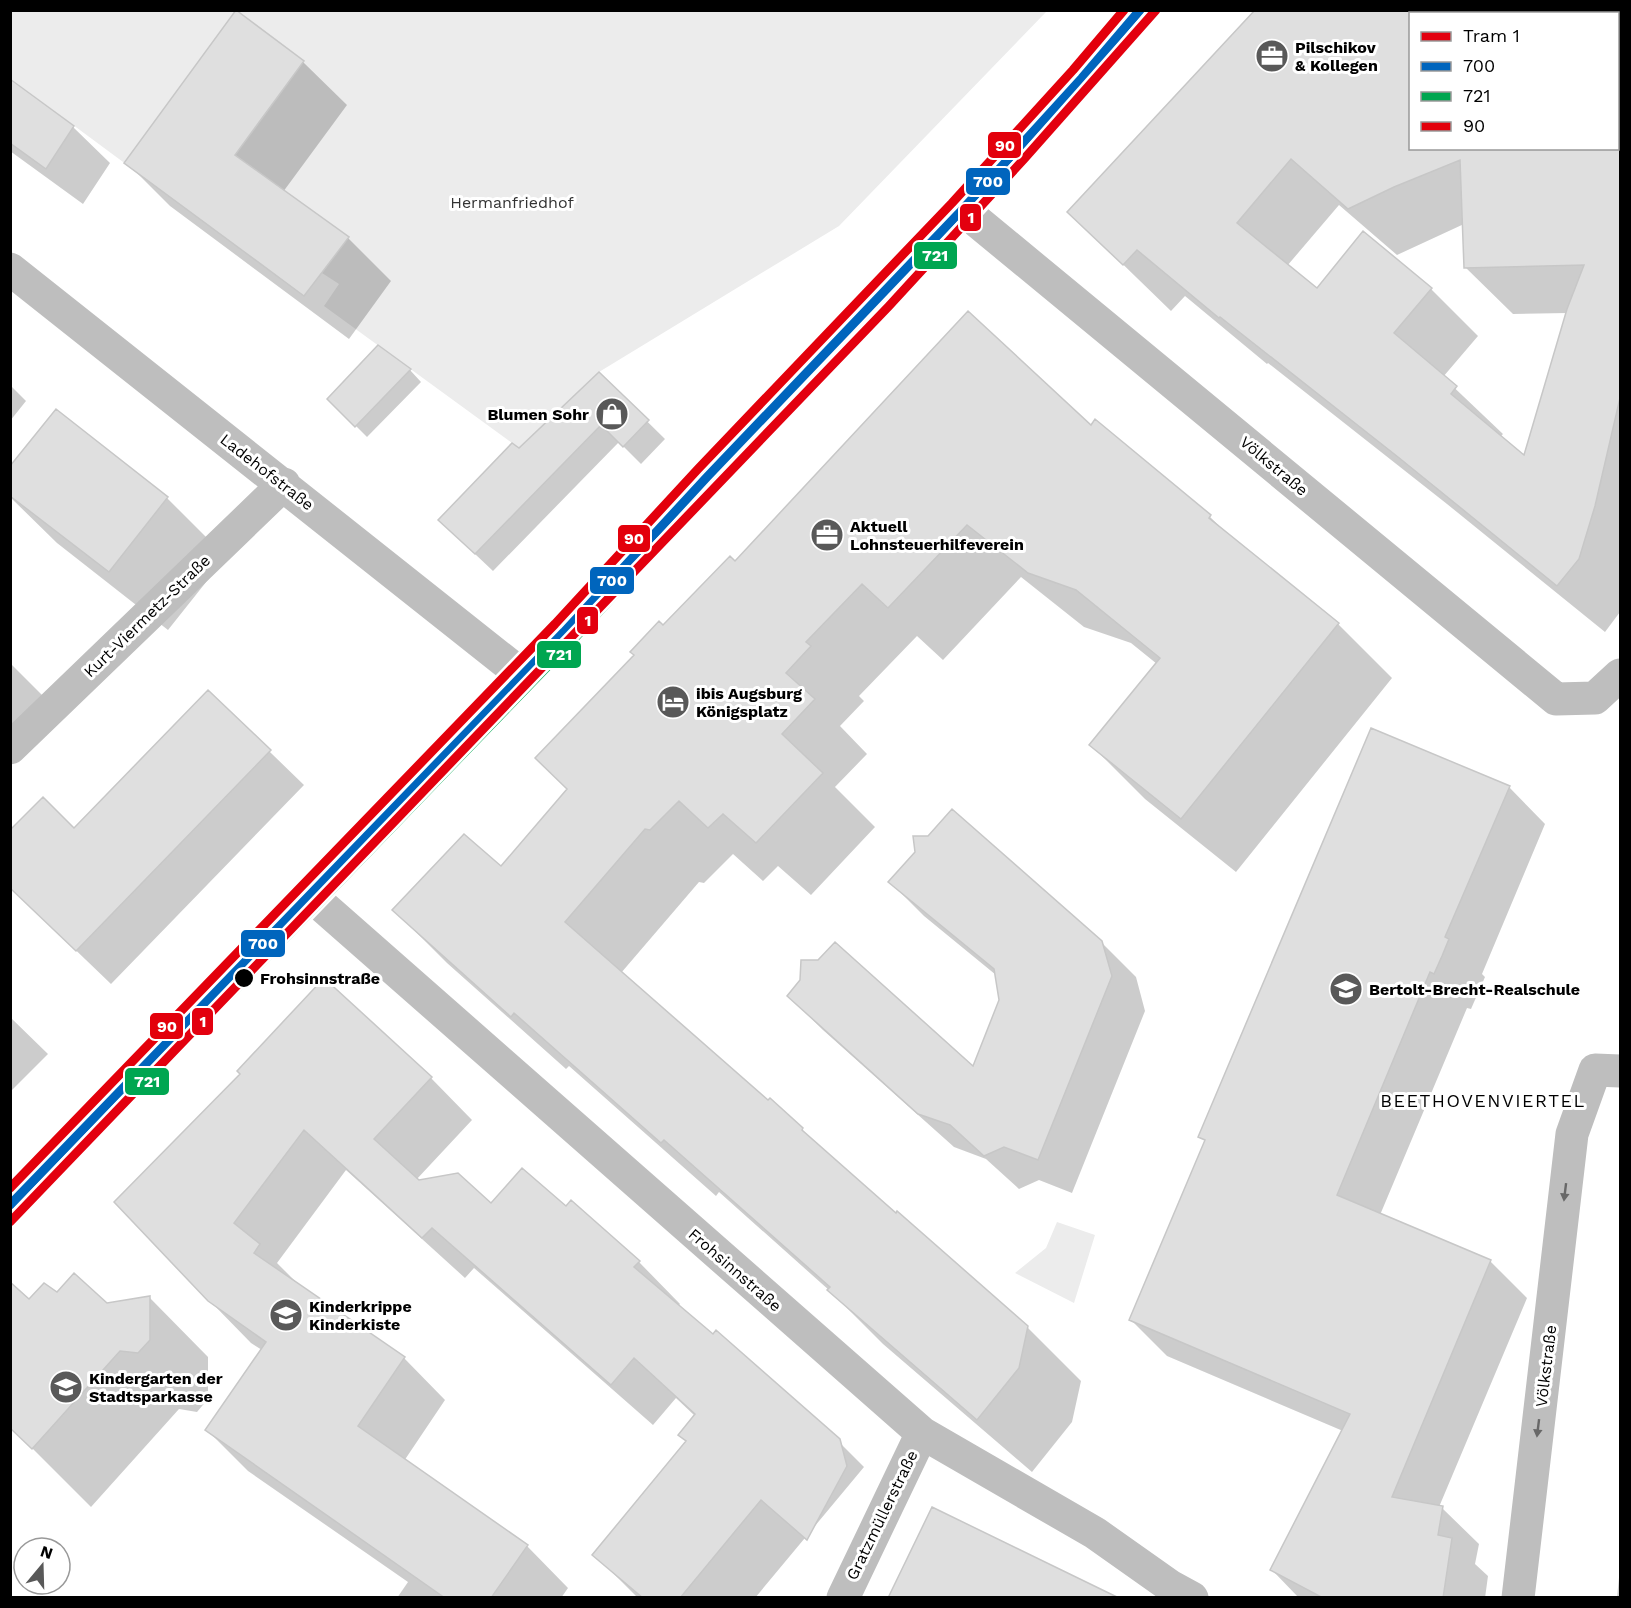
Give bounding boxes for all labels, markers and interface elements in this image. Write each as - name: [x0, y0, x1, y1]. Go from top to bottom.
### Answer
- legend: [1409, 12, 1619, 150]
- text: Tram 1: [1463, 25, 1520, 46]
- office icon: Pilschikov & Kollegen: [1254, 38, 1290, 74]
- place label: Pilschikov & Kollegen: [1295, 38, 1378, 75]
- text: 700: [1463, 55, 1495, 76]
- text: 721: [1463, 85, 1491, 106]
- text: 90: [1463, 115, 1485, 136]
- line badge: 90: [987, 131, 1022, 159]
- text: 90: [995, 136, 1015, 155]
- line badge: 700: [965, 167, 1011, 196]
- text: 700: [973, 172, 1003, 191]
- park label: Hermanfriedhof: [450, 193, 574, 212]
- line badge: 1: [959, 203, 982, 232]
- text: 1: [968, 208, 974, 227]
- line badge: 721: [913, 241, 958, 270]
- text: 721: [922, 246, 948, 265]
- shop icon: Blumen Sohr: [594, 396, 630, 432]
- place label: Blumen Sohr: [487, 405, 589, 424]
- street label: Ladehofstraße: [217, 430, 317, 514]
- street label: Völkstraße: [1236, 432, 1312, 500]
- office icon: Aktuell Lohnsteuerhilfeverein: [809, 517, 845, 553]
- place label: Aktuell Lohnsteuerhilfeverein: [850, 517, 1024, 554]
- line badge: 90: [617, 524, 651, 553]
- text: 90: [624, 529, 644, 548]
- street label: Kurt-Viermetz-Straße: [80, 551, 214, 681]
- line badge: 700: [589, 566, 635, 595]
- text: 700: [597, 571, 627, 590]
- line badge: 1: [576, 606, 599, 635]
- text: 1: [585, 611, 591, 630]
- line badge: 721: [536, 640, 582, 669]
- text: 721: [546, 645, 572, 664]
- hotel icon: ibis Augsburg Königsplatz: [655, 684, 691, 720]
- place label: ibis Augsburg Königsplatz: [696, 684, 802, 721]
- line badge: 700: [240, 929, 286, 958]
- text: 700: [248, 934, 278, 953]
- marker: Frohsinnstraße: [233, 967, 255, 989]
- place label: Frohsinnstraße: [260, 969, 380, 988]
- school or university icon: Bertolt-Brecht-Realschule: [1328, 971, 1364, 1007]
- place label: Bertolt-Brecht-Realschule: [1369, 980, 1580, 999]
- line badge: 1: [191, 1007, 214, 1036]
- line badge: 90: [149, 1012, 184, 1040]
- text: 1: [200, 1012, 206, 1031]
- text: 90: [157, 1017, 177, 1036]
- line badge: 721: [124, 1067, 170, 1096]
- text: 721: [134, 1072, 160, 1091]
- district label: BEETHOVENVIERTEL: [1380, 1090, 1586, 1111]
- one-way arrow: [1560, 1183, 1570, 1202]
- street label: Frohsinnstraße: [685, 1224, 785, 1316]
- school or university icon: Kinderkrippe Kinderkiste: [268, 1297, 304, 1333]
- place label: Kinderkrippe Kinderkiste: [309, 1297, 412, 1334]
- street label: Völkstraße: [1532, 1324, 1560, 1408]
- school or university icon: Kindergarten der Stadtsparkasse: [48, 1369, 84, 1405]
- place label: Kindergarten der Stadtsparkasse: [89, 1369, 223, 1406]
- one-way arrow: [1534, 1418, 1543, 1437]
- street label: Gratzmüllerstraße: [842, 1447, 922, 1583]
- north arrow: [12, 1536, 72, 1596]
- text: N: [38, 1541, 55, 1563]

